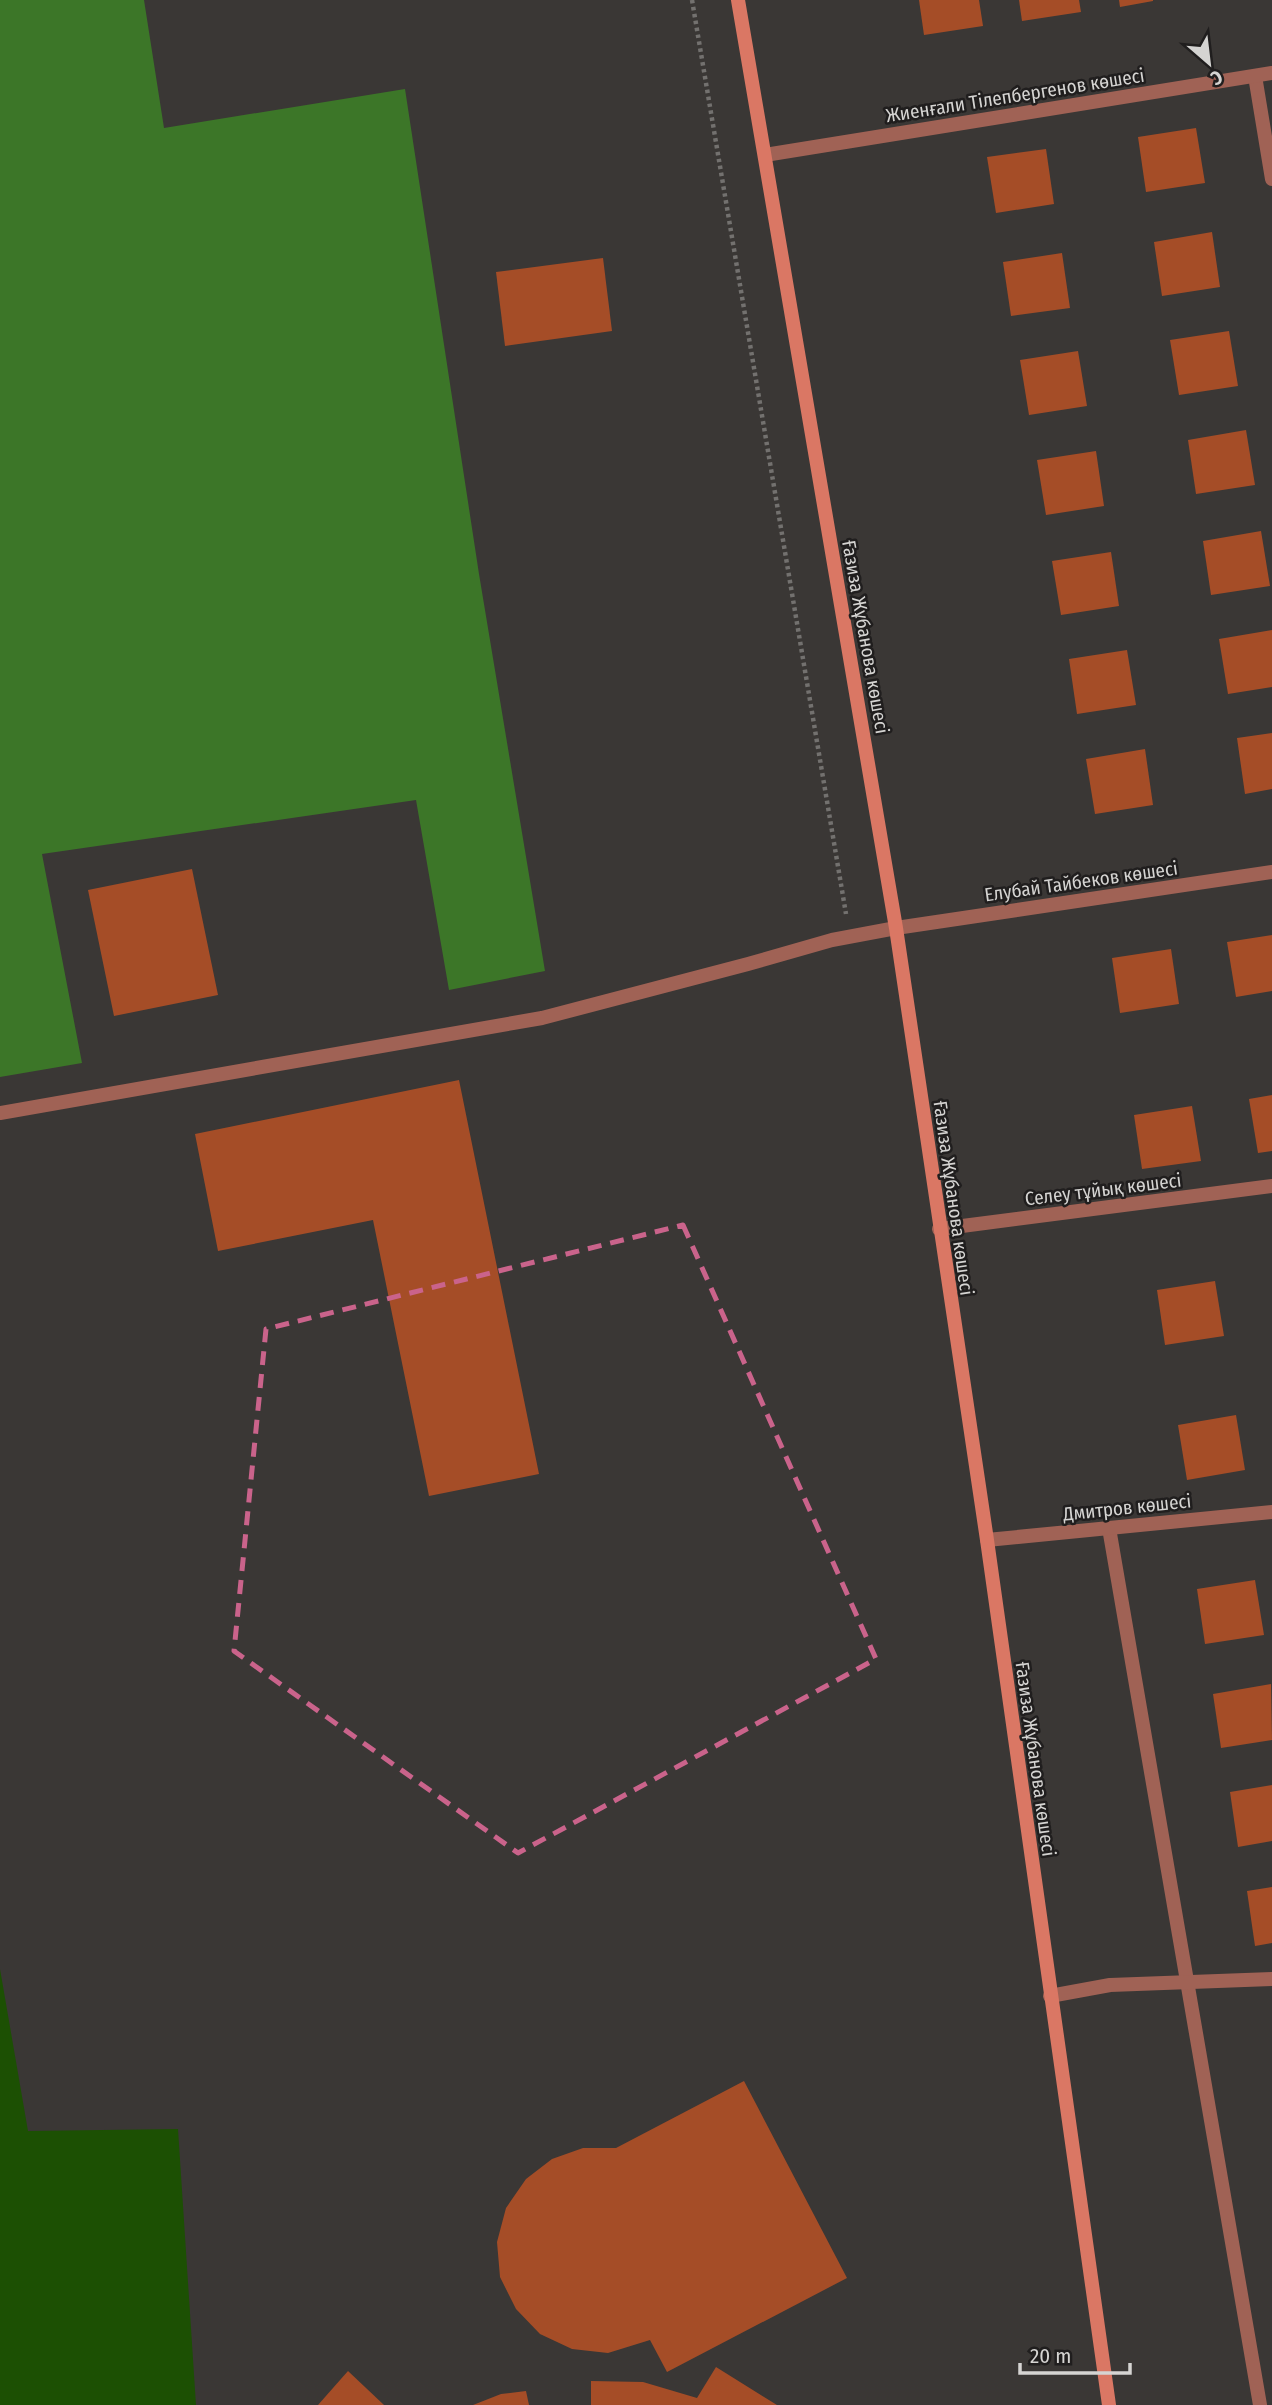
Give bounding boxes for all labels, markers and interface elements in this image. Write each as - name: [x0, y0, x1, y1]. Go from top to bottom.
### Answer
- north arrow: [1174, 28, 1244, 98]
- street label: Жиенғали Тілепбергенов көшесі: [884, 64, 1146, 127]
- text: С: [1207, 65, 1227, 90]
- street label: Ғазиза Жұбанова көшесі: [837, 538, 894, 736]
- street label: Елубай Тайбеков көшесі: [983, 857, 1179, 906]
- street label: Ғазиза Жұбанова көшесі: [928, 1099, 979, 1297]
- street label: Селеу тұйық көшесі: [1023, 1168, 1183, 1211]
- street label: Дмитров көшесі: [1061, 1489, 1192, 1526]
- street label: Ғазиза Жұбанова көшесі: [1010, 1660, 1061, 1858]
- scale bar: [1020, 2332, 1130, 2376]
- text: 20 m: [1030, 2343, 1071, 2369]

